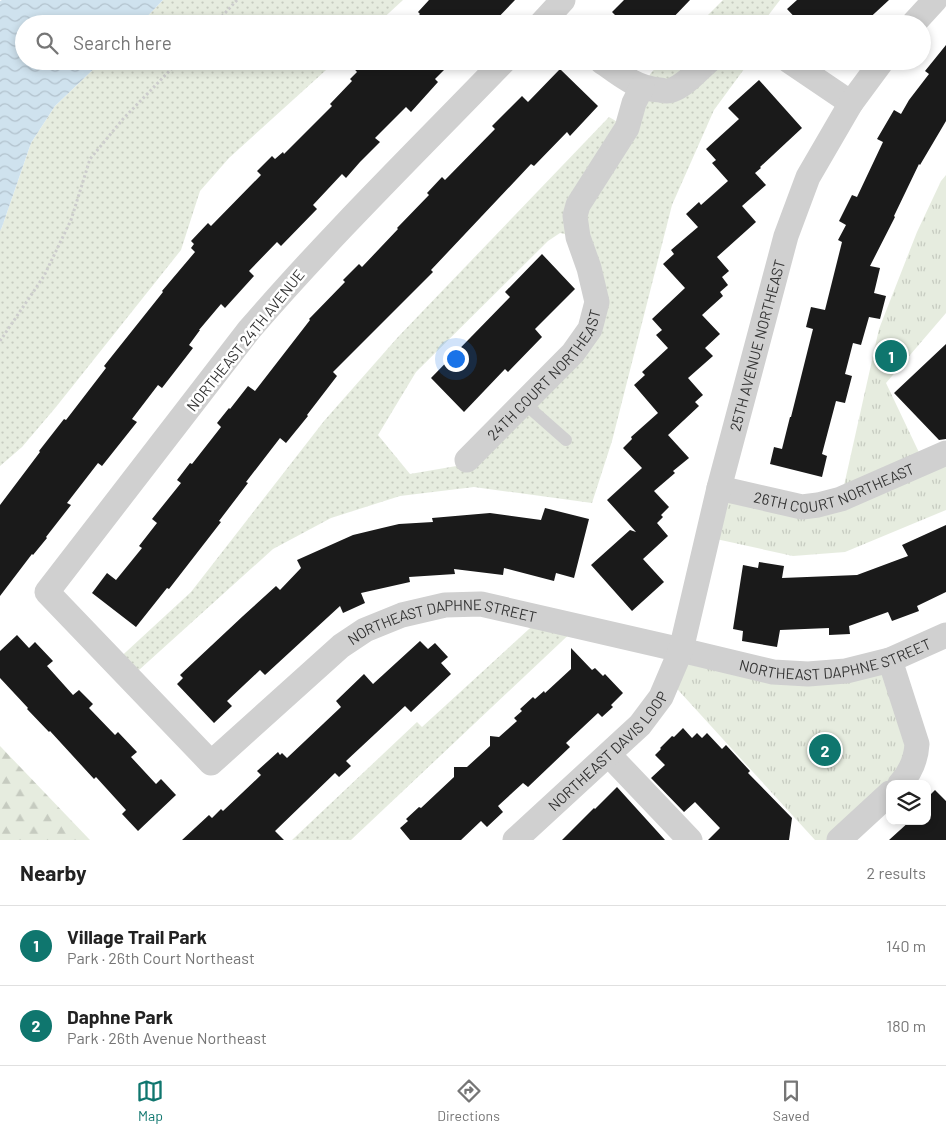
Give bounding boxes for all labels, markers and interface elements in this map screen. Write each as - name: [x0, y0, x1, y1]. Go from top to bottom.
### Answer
- search box: [15, 15, 931, 70]
- icon: search: [33, 29, 61, 57]
- text: Search here: [73, 31, 172, 54]
- street label: 25TH AVENUE NORTHEAST: [726, 257, 788, 433]
- street label: NORTHEAST 24TH AVENUE: [182, 265, 308, 415]
- street label: 24TH COURT NORTHEAST: [483, 307, 604, 444]
- pin: 1: [875, 337, 907, 375]
- your location: [443, 346, 469, 372]
- street label: 26TH COURT NORTHEAST: [752, 459, 917, 516]
- street label: NORTHEAST DAPHNE STREET: [344, 595, 538, 648]
- street label: NORTHEAST DAPHNE STREET: [738, 634, 933, 683]
- street label: NORTHEAST DAVIS LOOP: [544, 688, 671, 814]
- pin: 2: [809, 731, 841, 769]
- map controls: [886, 780, 931, 825]
- button: layers: [886, 780, 931, 825]
- text: Nearby: [20, 860, 86, 885]
- text: 2 results: [867, 863, 926, 882]
- text: Village Trail Park: [67, 925, 207, 948]
- text: 1: [33, 936, 39, 955]
- text: 140 m: [886, 936, 926, 955]
- text: Park · 26th Court Northeast: [67, 948, 255, 967]
- text: Daphne Park: [67, 1005, 173, 1028]
- text: 2: [32, 1016, 40, 1035]
- text: 180 m: [887, 1016, 926, 1035]
- text: Park · 26th Avenue Northeast: [67, 1028, 267, 1047]
- tab: Map: [136, 1077, 164, 1124]
- tab: Directions: [437, 1077, 500, 1124]
- tab: Saved: [773, 1077, 810, 1124]

